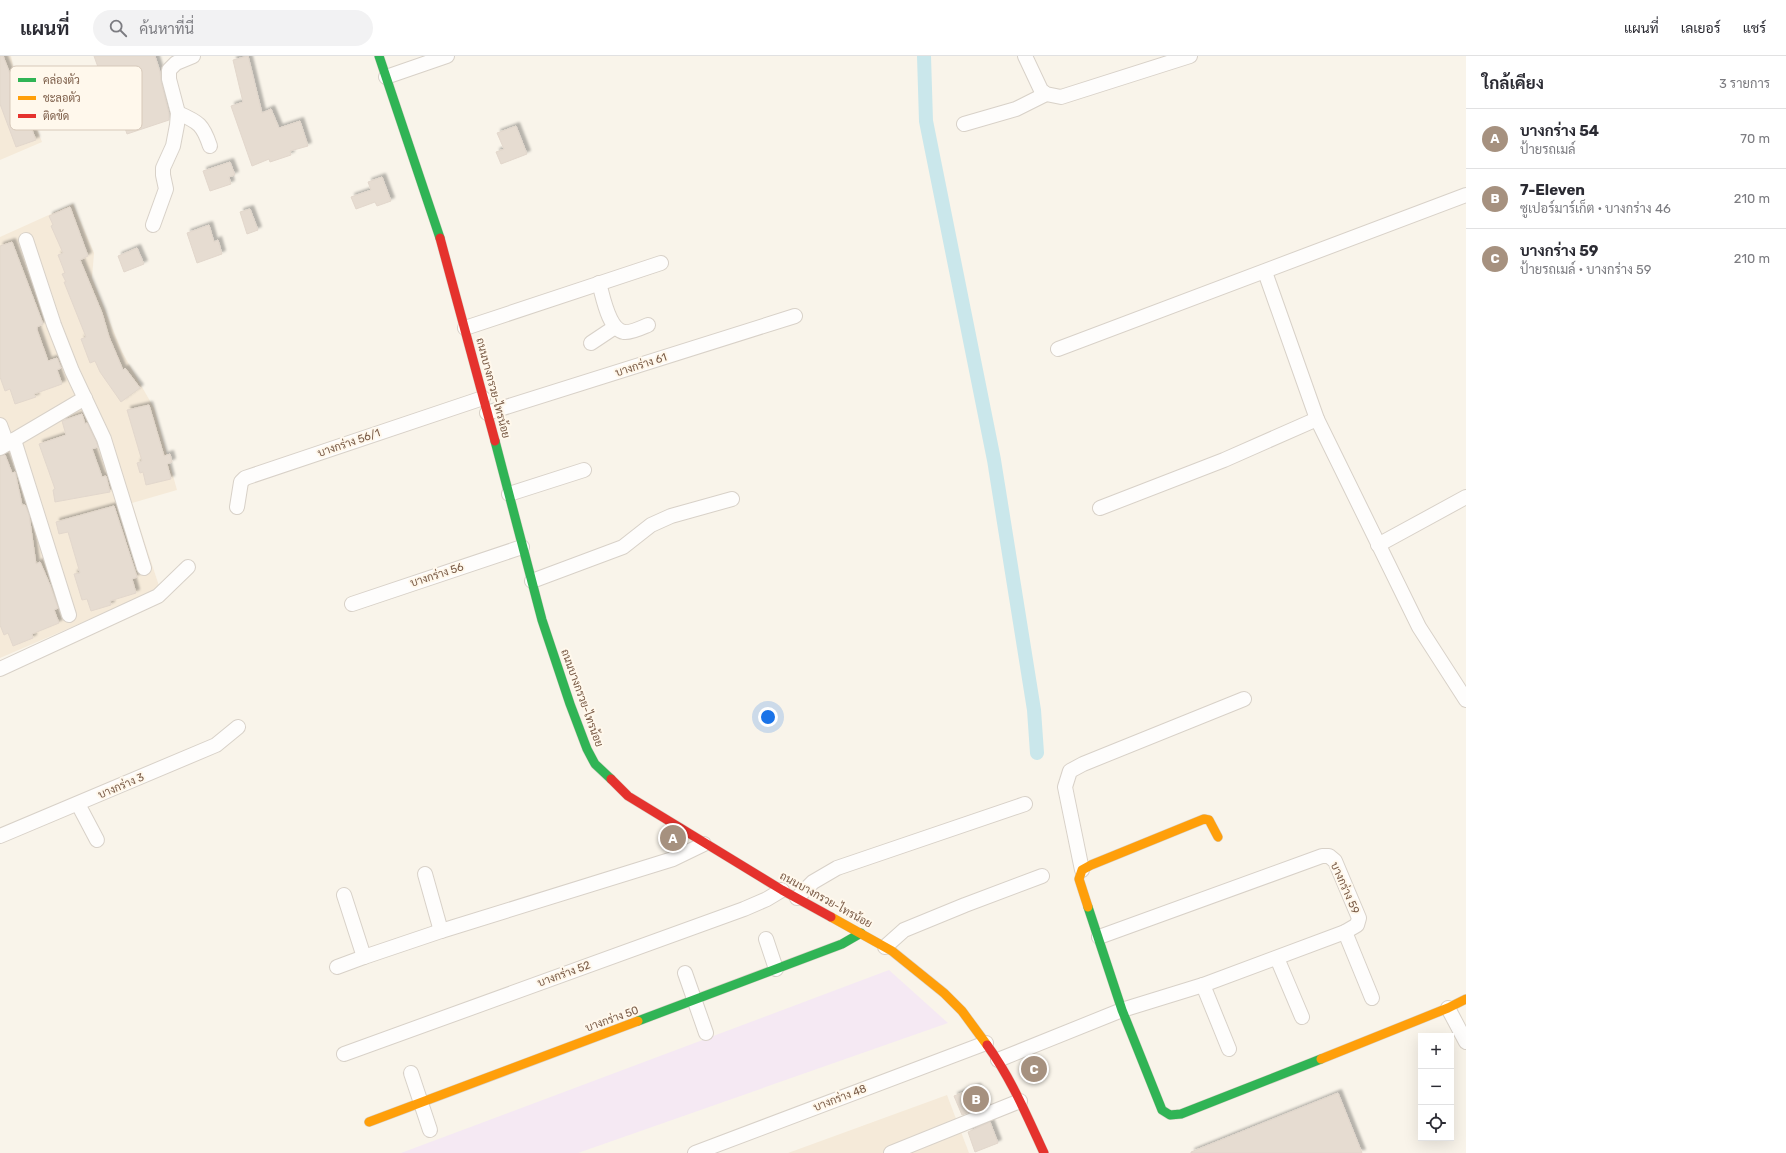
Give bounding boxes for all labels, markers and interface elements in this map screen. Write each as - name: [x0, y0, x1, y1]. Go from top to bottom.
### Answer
- search box: [93, 10, 373, 46]
- text: แผนที่: [20, 17, 69, 40]
- icon: search: [107, 17, 129, 39]
- text: ค้นหาที่นี่: [139, 20, 194, 38]
- text: แผนที่: [1624, 20, 1659, 37]
- text: เลเยอร์: [1681, 20, 1721, 37]
- text: แชร์: [1743, 20, 1766, 37]
- legend: [10, 66, 142, 130]
- text: คล่องตัว: [43, 73, 80, 87]
- text: ใกล้เคียง: [1482, 73, 1544, 93]
- text: 3 รายการ: [1719, 76, 1770, 91]
- text: ชะลอตัว: [43, 91, 81, 105]
- text: ติดขัด: [43, 109, 69, 123]
- text: บางกร่าง 54: [1520, 122, 1599, 140]
- text: A: [1490, 131, 1500, 146]
- text: 70 m: [1740, 131, 1770, 146]
- text: ป้ายรถเมล์: [1520, 142, 1576, 157]
- text: 7-Eleven: [1520, 181, 1585, 199]
- text: B: [1490, 191, 1500, 206]
- text: 210 m: [1734, 191, 1770, 206]
- text: ซูเปอร์มาร์เก็ต · บางกร่าง 46: [1520, 201, 1671, 216]
- text: บางกร่าง 59: [1520, 242, 1598, 260]
- text: C: [1490, 251, 1500, 266]
- text: 210 m: [1734, 251, 1770, 266]
- text: ป้ายรถเมล์ · บางกร่าง 59: [1520, 262, 1652, 277]
- street label: ถนนบางกรวย-ไทรน้อย: [473, 336, 515, 440]
- street label: บางกร่าง 61: [613, 350, 668, 379]
- street label: บางกร่าง 56/1: [316, 425, 382, 460]
- street label: บางกร่าง 56: [408, 559, 466, 590]
- street label: ถนนบางกรวย-ไทรน้อย: [558, 647, 608, 749]
- your location: [758, 707, 778, 727]
- street label: บางกร่าง 3: [96, 769, 146, 802]
- pin: A: [660, 823, 686, 853]
- street label: บางกร่าง 59: [1328, 860, 1363, 916]
- street label: ถนนบางกรวย-ไทรน้อย: [778, 868, 875, 931]
- street label: บางกร่าง 52: [536, 958, 592, 990]
- street label: บางกร่าง 50: [583, 1002, 640, 1035]
- map controls: [1418, 1033, 1454, 1141]
- button: +: [1418, 1033, 1454, 1069]
- pin: C: [1021, 1054, 1047, 1084]
- button: −: [1418, 1069, 1454, 1105]
- street label: บางกร่าง 48: [811, 1081, 868, 1114]
- pin: B: [963, 1084, 989, 1114]
- button: locate: [1418, 1105, 1454, 1141]

